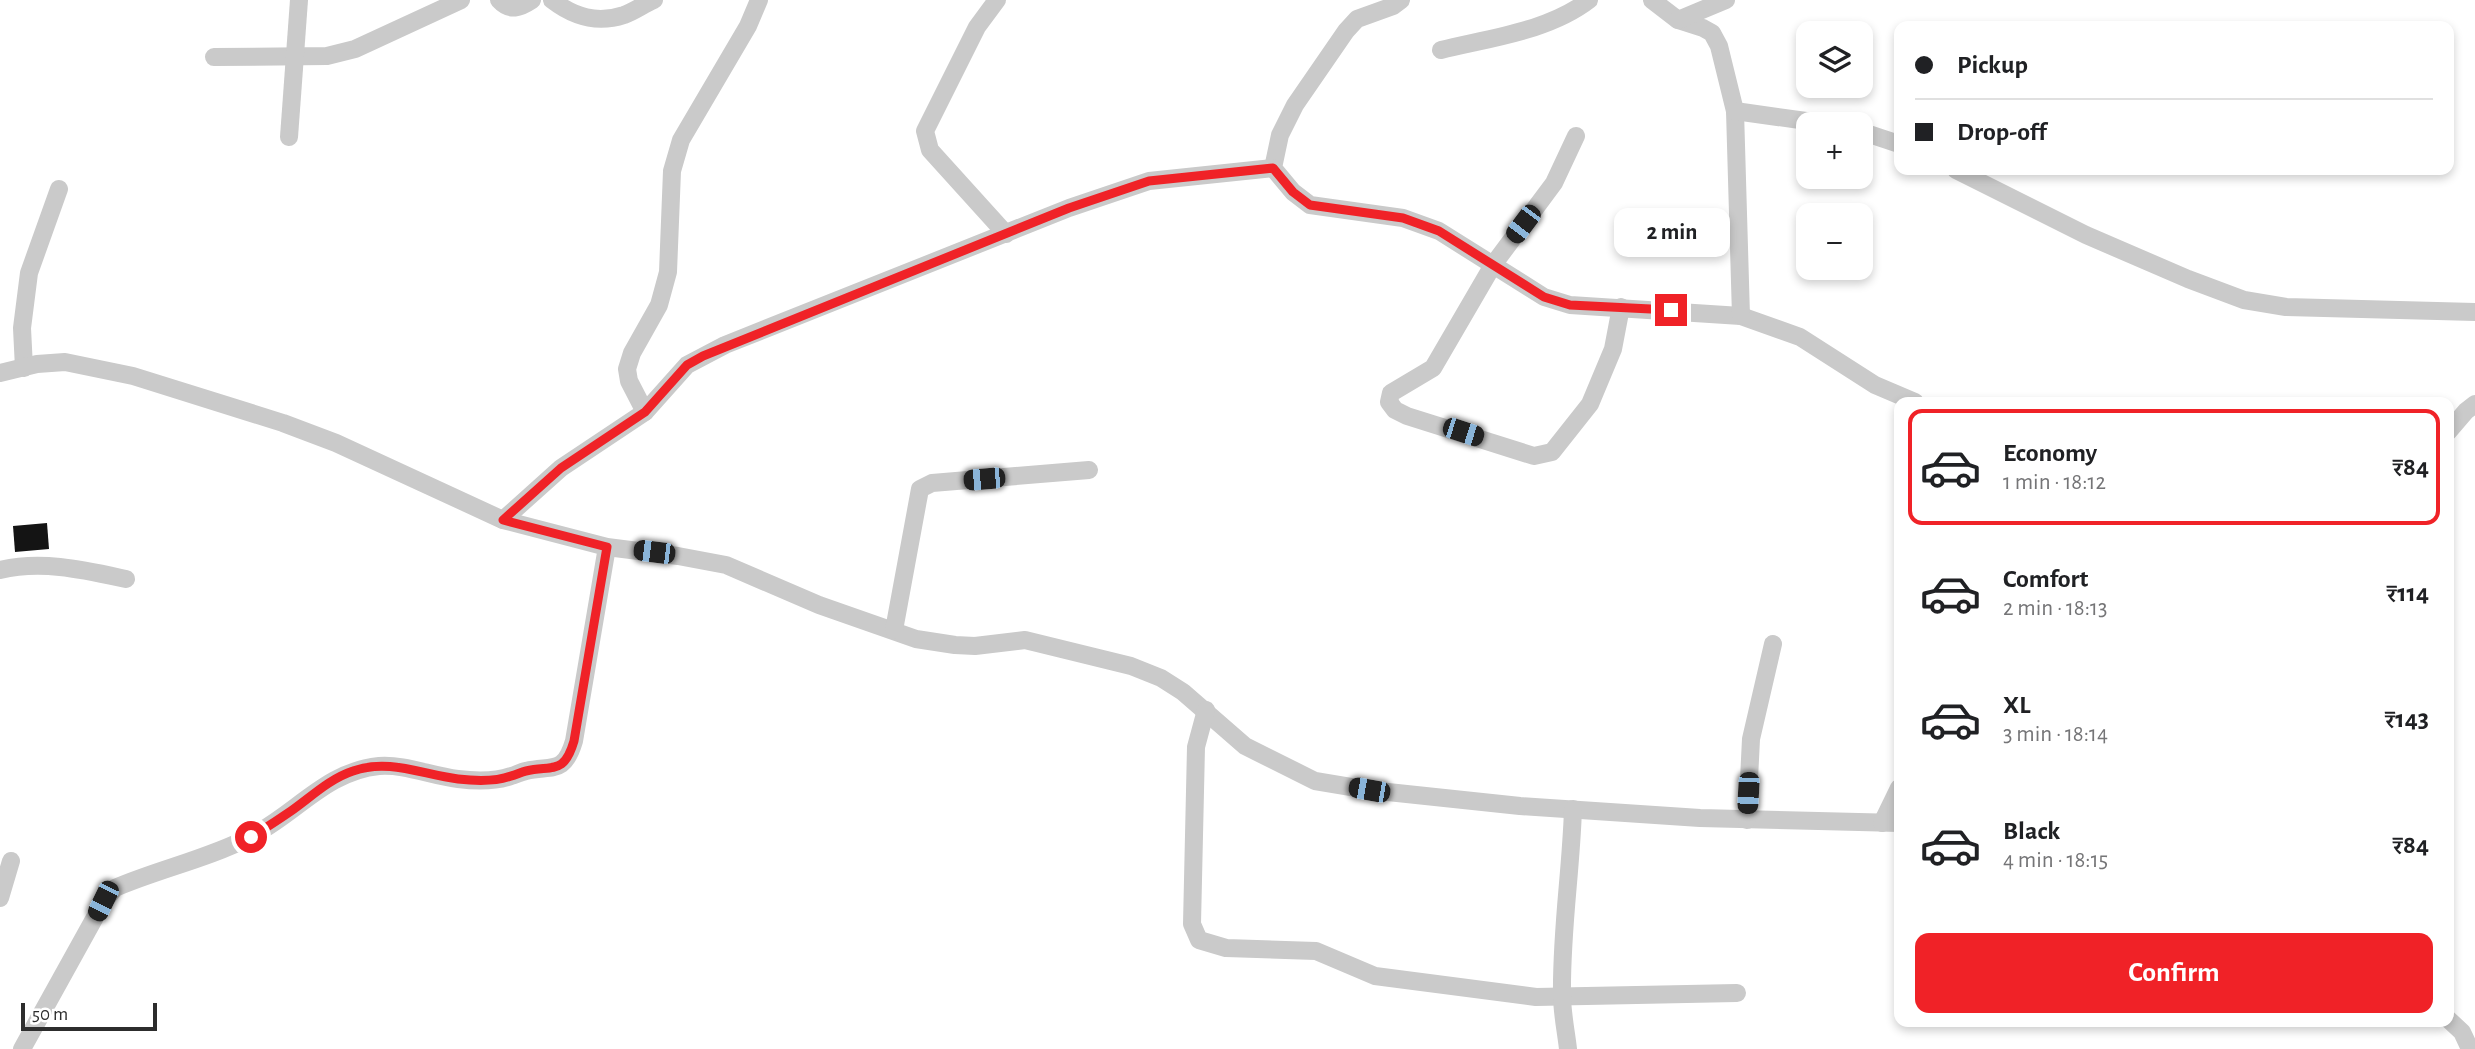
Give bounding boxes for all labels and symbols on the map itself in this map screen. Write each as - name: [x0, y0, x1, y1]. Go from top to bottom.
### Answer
- car: [1502, 201, 1545, 247]
- callout: 2 min: [1613, 208, 1729, 258]
- route end: [1655, 294, 1687, 326]
- car: [1440, 416, 1487, 448]
- car: [963, 467, 1006, 491]
- car: [632, 539, 677, 565]
- car: [1737, 771, 1760, 815]
- car: [1347, 776, 1392, 804]
- route start: [235, 821, 267, 853]
- car: [85, 878, 122, 924]
- scale bar: [21, 1000, 158, 1032]

